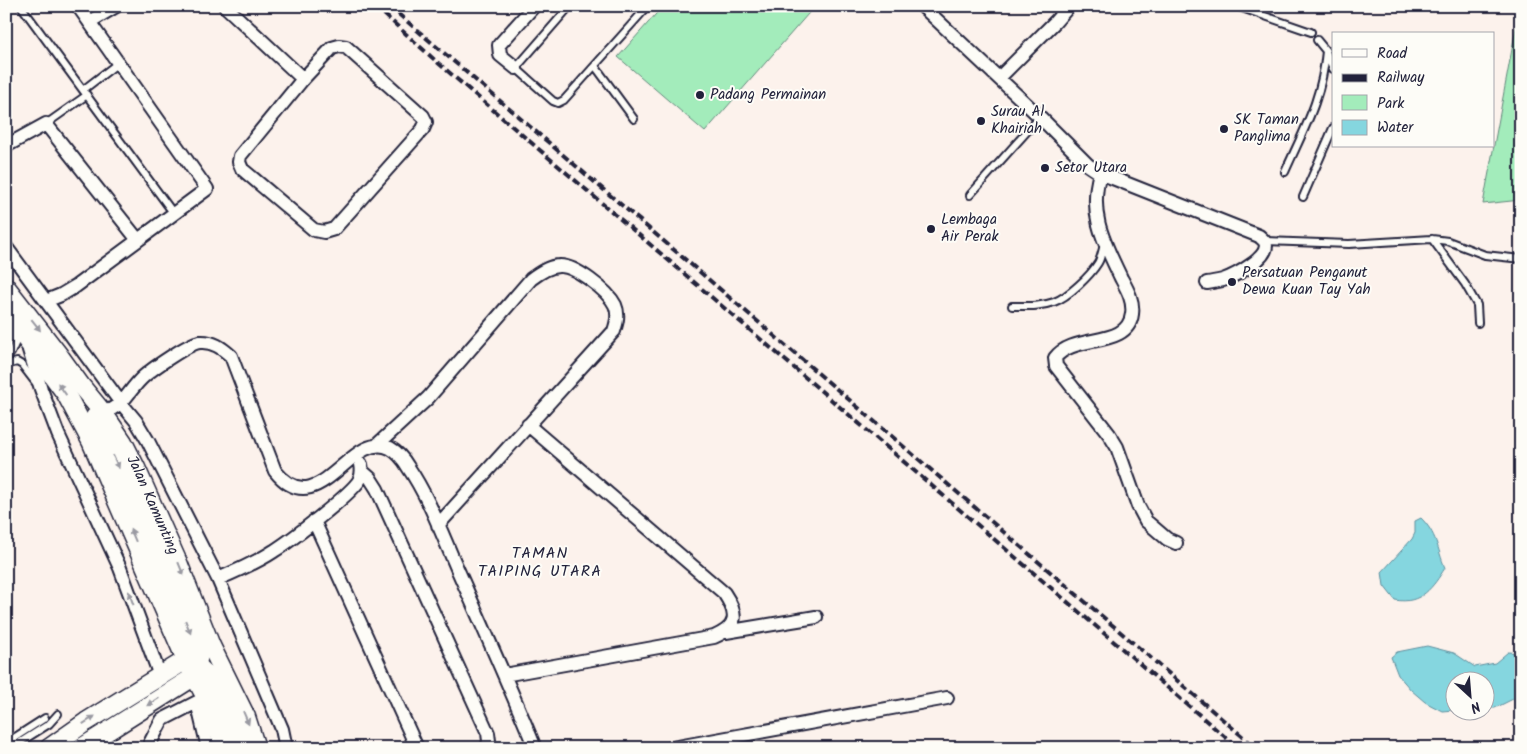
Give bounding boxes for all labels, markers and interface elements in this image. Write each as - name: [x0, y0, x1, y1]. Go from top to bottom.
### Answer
- legend: [1332, 32, 1494, 148]
- text: Road: [1377, 42, 1408, 66]
- text: Railway: [1377, 66, 1425, 90]
- place label: Padang Permainan: [710, 83, 826, 107]
- marker: Padang Permainan: [694, 89, 706, 101]
- text: Park: [1377, 92, 1405, 116]
- place label: Surau Al Khairiah: [991, 100, 1045, 141]
- place label: SK Taman Panglima: [1234, 108, 1299, 149]
- marker: Surau Al Khairiah: [975, 115, 987, 127]
- text: Water: [1377, 116, 1414, 140]
- marker: SK Taman Panglima: [1218, 123, 1230, 135]
- place label: Setor Utara: [1055, 156, 1127, 180]
- marker: Setor Utara: [1039, 162, 1051, 174]
- place label: Lembaga Air Perak: [941, 208, 1000, 249]
- marker: Lembaga Air Perak: [925, 223, 937, 235]
- place label: Persatuan Penganut Dewa Kuan Tay Yah: [1242, 261, 1371, 302]
- marker: Persatuan Penganut Dewa Kuan Tay Yah: [1226, 276, 1238, 288]
- one-way arrow: [31, 319, 42, 332]
- one-way arrow: [57, 382, 67, 396]
- street label: Jalan Kamunting: [120, 451, 185, 559]
- one-way arrow: [113, 455, 121, 469]
- one-way arrow: [128, 528, 136, 542]
- district label: TAMAN TAIPING UTARA: [478, 541, 602, 584]
- one-way arrow: [177, 562, 185, 576]
- one-way arrow: [127, 590, 135, 605]
- one-way arrow: [184, 620, 192, 635]
- north arrow: [1444, 672, 1494, 722]
- text: N: [1466, 695, 1484, 719]
- one-way arrow: [147, 697, 160, 706]
- one-way arrow: [242, 711, 250, 725]
- one-way arrow: [82, 716, 95, 725]

